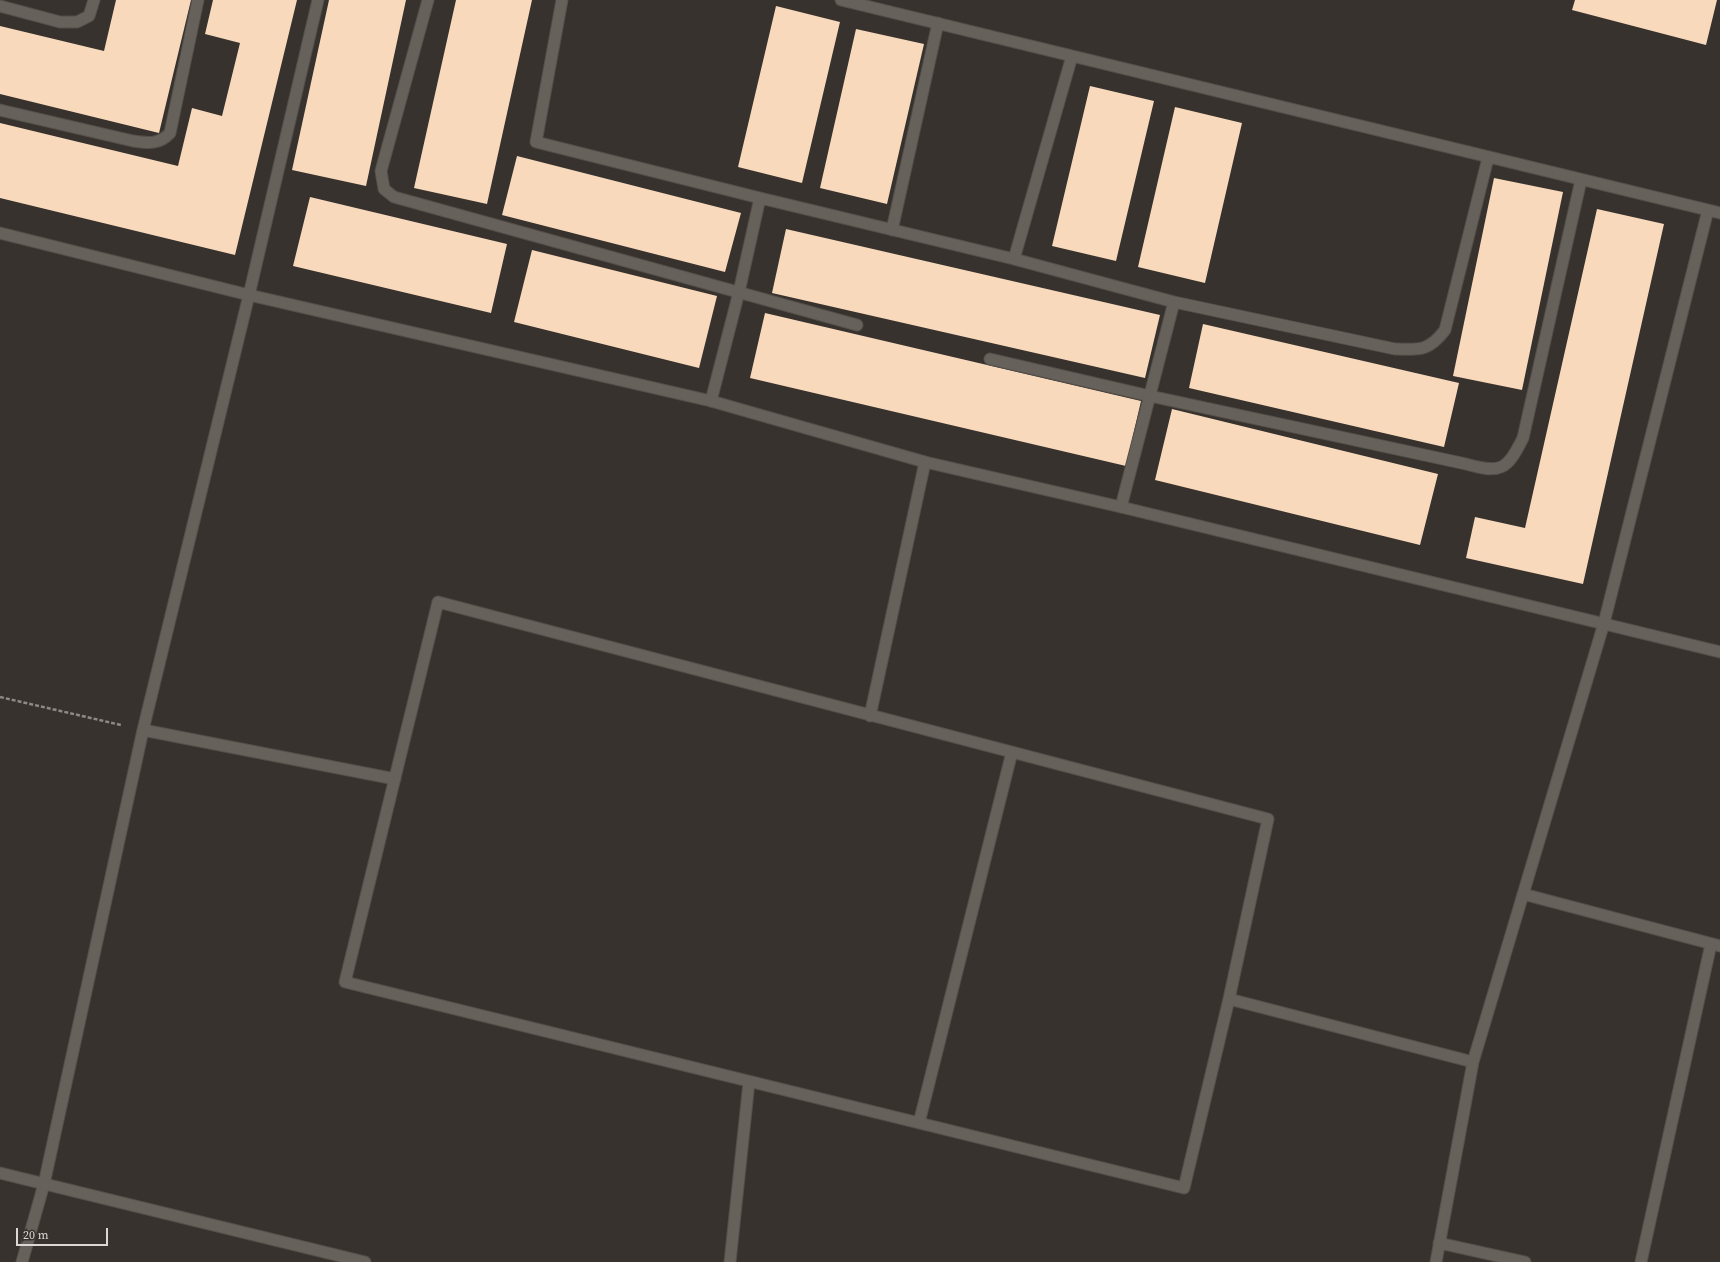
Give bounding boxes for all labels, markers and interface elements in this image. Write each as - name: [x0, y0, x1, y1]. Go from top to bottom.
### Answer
- scale bar: [18, 1220, 110, 1246]
- text: 20 m: [23, 1227, 49, 1243]

